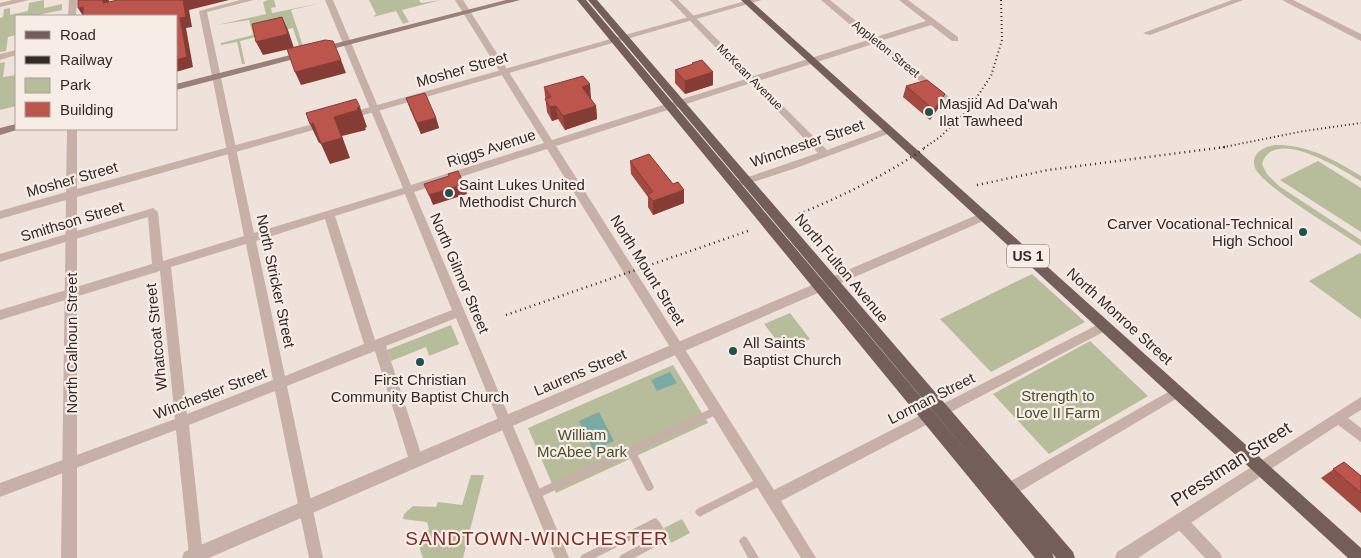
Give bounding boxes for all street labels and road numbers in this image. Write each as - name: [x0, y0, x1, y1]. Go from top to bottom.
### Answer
- street label: Appleton Street: [849, 18, 923, 81]
- street label: McKean Avenue: [714, 41, 786, 113]
- street label: Mosher Street: [414, 48, 510, 90]
- street label: Winchester Street: [748, 115, 867, 170]
- street label: Riggs Avenue: [444, 126, 538, 170]
- street label: Mosher Street: [24, 158, 120, 200]
- street label: Smithson Street: [18, 197, 126, 245]
- street label: North Gilmor Street: [427, 210, 493, 337]
- street label: North Fulton Avenue: [792, 210, 892, 326]
- street label: North Mount Street: [607, 212, 689, 329]
- street label: North Stricker Street: [254, 213, 299, 350]
- road number: US 1: [1007, 245, 1049, 268]
- street label: North Monroe Street: [1064, 264, 1177, 368]
- street label: North Calhoun Street: [63, 272, 80, 413]
- street label: Whatcoat Street: [142, 282, 170, 391]
- street label: Laurens Street: [531, 345, 629, 399]
- street label: Winchester Street: [151, 363, 269, 422]
- street label: Lorman Street: [885, 368, 978, 427]
- street label: Presstman Street: [1167, 418, 1295, 510]

